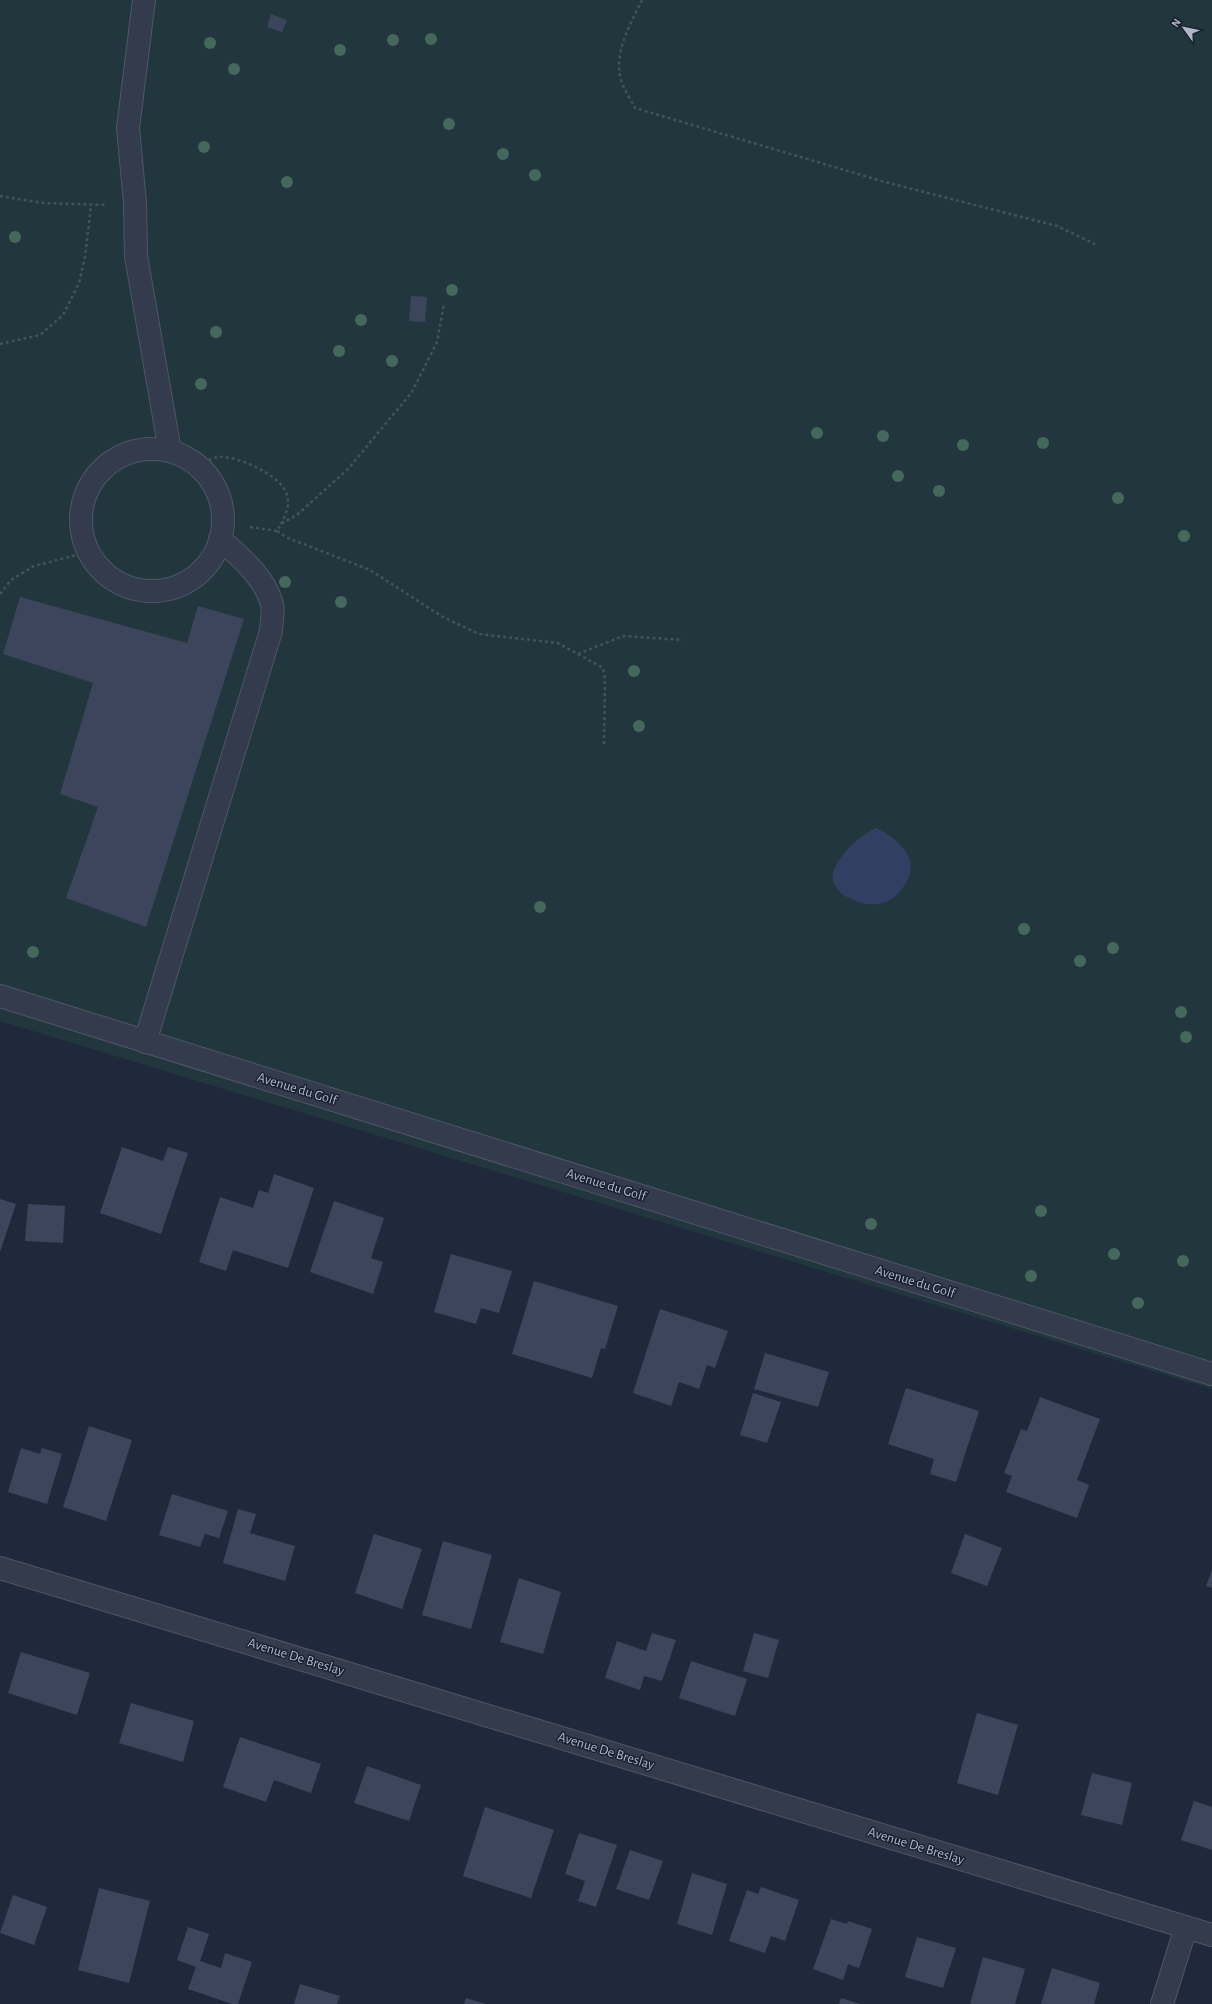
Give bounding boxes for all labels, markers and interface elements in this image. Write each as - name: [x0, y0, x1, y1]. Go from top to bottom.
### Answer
- north arrow: [1164, 8, 1204, 48]
- text: N: [1169, 17, 1183, 29]
- street label: Avenue du Golf: [255, 1070, 339, 1108]
- street label: Avenue du Golf: [564, 1166, 648, 1204]
- street label: Avenue du Golf: [873, 1263, 957, 1301]
- street label: Avenue De Breslay: [246, 1636, 346, 1678]
- street label: Avenue De Breslay: [556, 1730, 656, 1772]
- street label: Avenue De Breslay: [866, 1825, 966, 1867]

